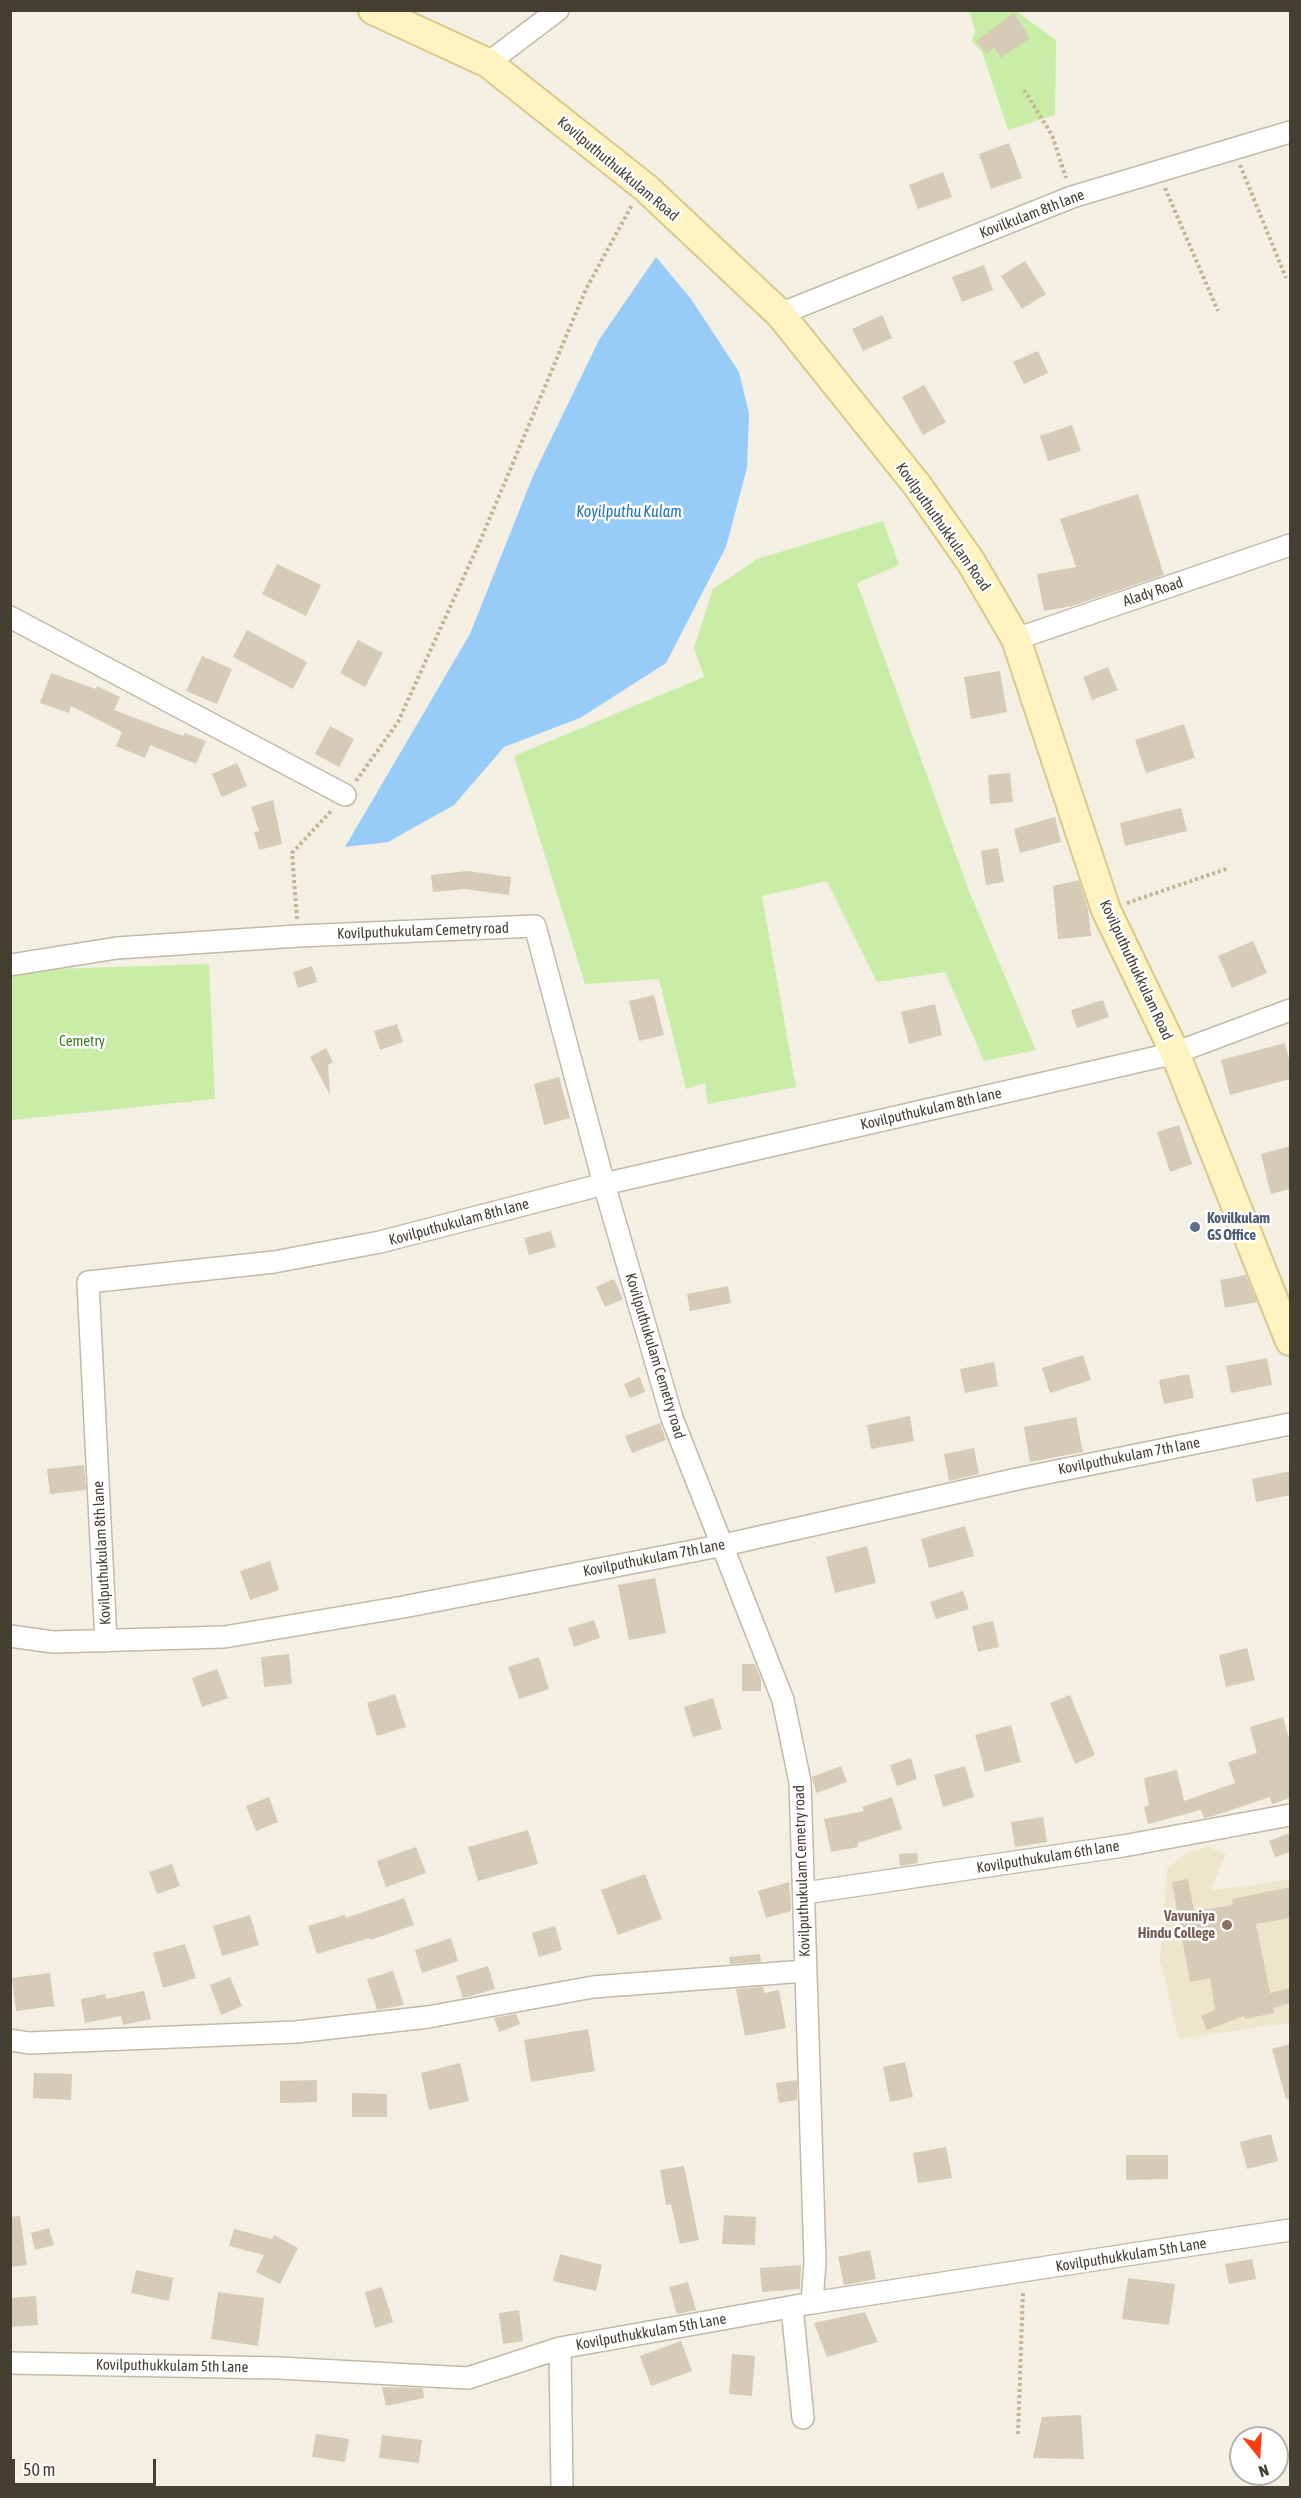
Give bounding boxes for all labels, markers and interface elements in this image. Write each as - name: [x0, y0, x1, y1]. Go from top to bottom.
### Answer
- street label: Kovilputhuthukkulam Road: [554, 113, 682, 225]
- street label: Kovilkulam 8th lane: [977, 186, 1087, 242]
- street label: Kovilputhuthukkulam Road: [892, 459, 994, 595]
- water label: Koyilputhu Kulam: [576, 502, 682, 522]
- street label: Alady Road: [1121, 573, 1185, 611]
- street label: Kovilputhuthukkulam Road: [1096, 897, 1176, 1043]
- street label: Kovilputhukulam Cemetry road: [337, 919, 509, 943]
- park label: Cemetry: [59, 1032, 105, 1050]
- street label: Kovilputhukulam 8th lane: [859, 1084, 1003, 1134]
- street label: Kovilputhukulam 8th lane: [387, 1195, 531, 1249]
- place label: Kovilkulam GS Office: [1207, 1209, 1270, 1244]
- marker: Kovilkulam GS Office: [1188, 1220, 1202, 1234]
- street label: Kovilputhukulam Cemetry road: [621, 1271, 689, 1441]
- street label: Kovilputhukulam 7th lane: [1057, 1433, 1201, 1479]
- street label: Kovilputhukulam 8th lane: [89, 1481, 115, 1625]
- street label: Kovilputhukulam 7th lane: [582, 1535, 726, 1581]
- street label: Kovilputhukulam Cemetry road: [790, 1785, 814, 1957]
- street label: Kovilputhukulam 6th lane: [975, 1837, 1121, 1877]
- place label: Vavuniya Hindu College: [1138, 1907, 1215, 1942]
- marker: Vavuniya Hindu College: [1220, 1918, 1234, 1932]
- street label: Kovilputhukkulam 5th Lane: [1054, 2234, 1208, 2276]
- street label: Kovilputhukkulam 5th Lane: [574, 2310, 728, 2354]
- street label: Kovilputhukkulam 5th Lane: [96, 2356, 248, 2376]
- north arrow: [1229, 2426, 1289, 2486]
- scale bar: [15, 2447, 159, 2485]
- text: 50 m: [23, 2459, 55, 2480]
- text: N: [1257, 2461, 1271, 2481]

